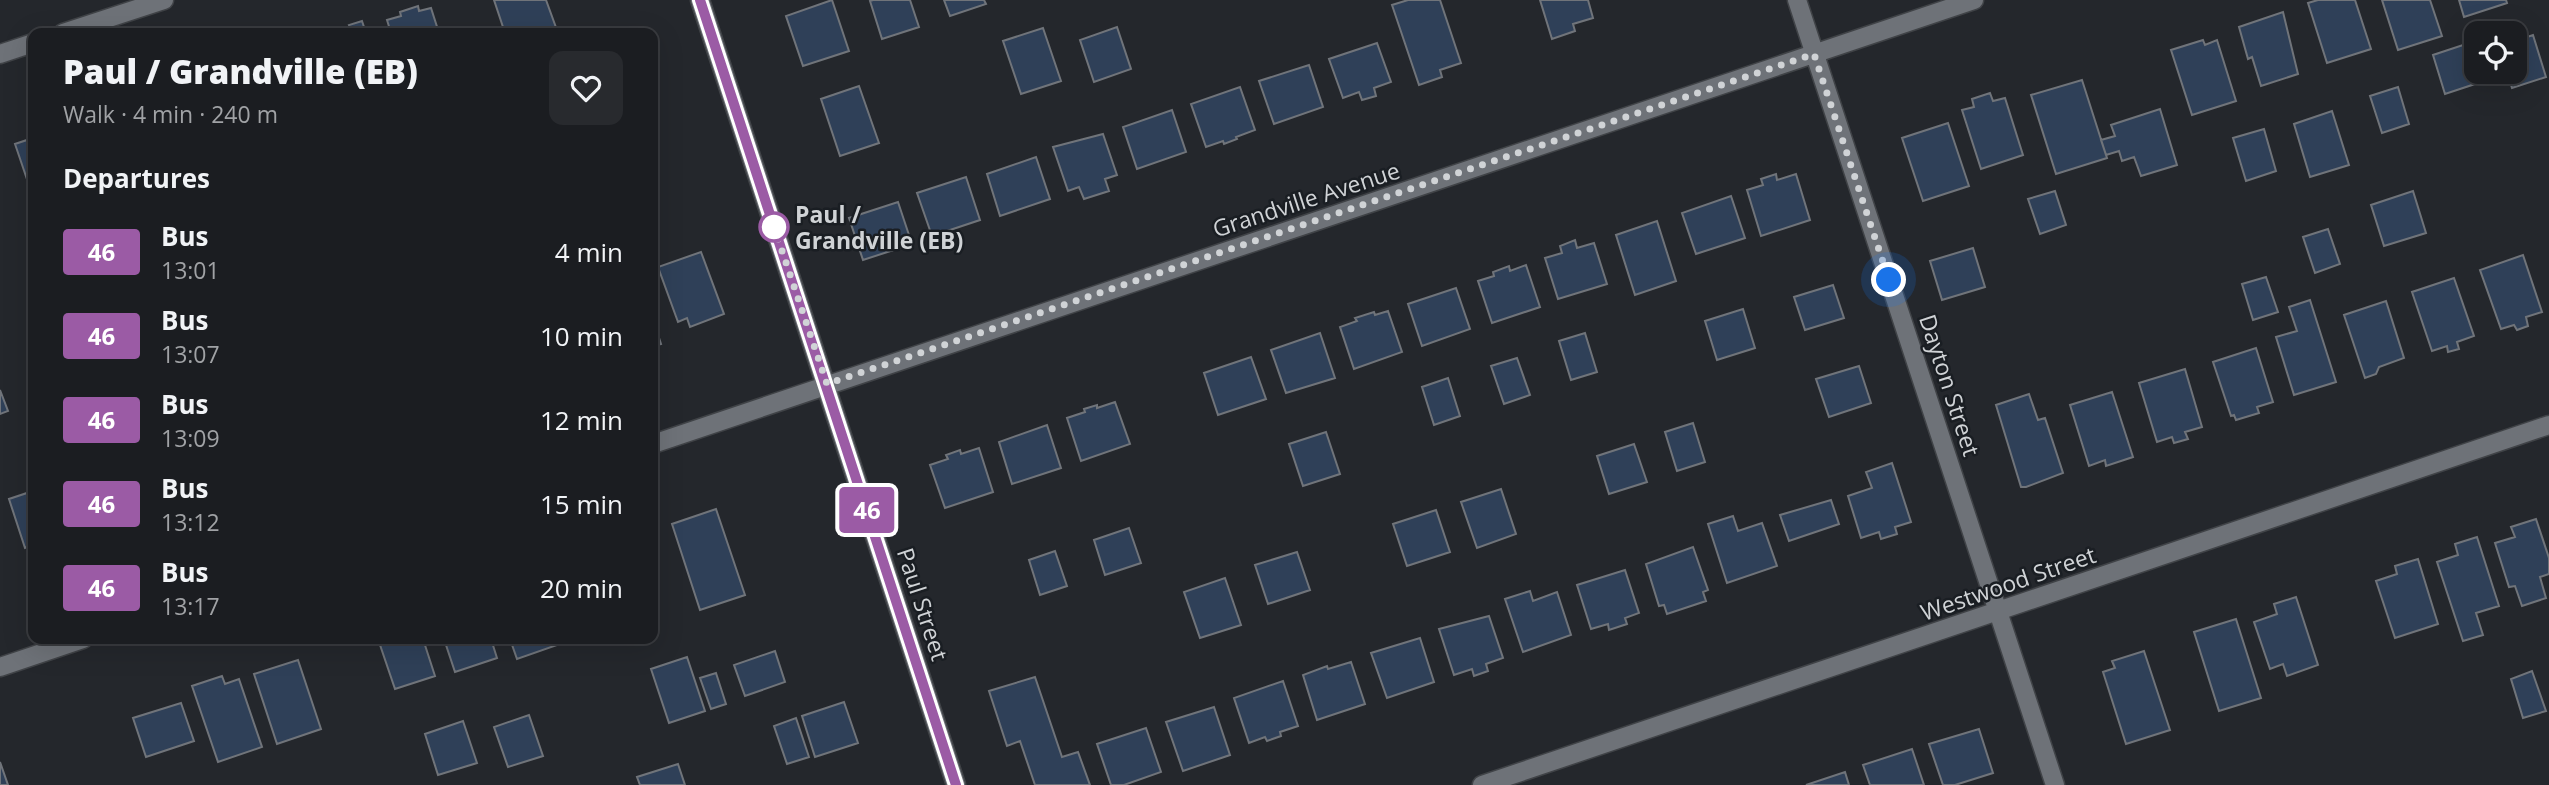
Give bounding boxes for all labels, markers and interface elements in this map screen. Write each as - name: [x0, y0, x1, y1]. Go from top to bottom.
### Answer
- map controls: [2464, 21, 2527, 84]
- button: locate: [2464, 21, 2527, 84]
- text: Paul / Grandville (EB): [63, 49, 418, 94]
- button: heart: [549, 51, 623, 125]
- text: Walk · 4 min · 240 m: [63, 98, 278, 130]
- street label: Grandville Avenue: [1208, 154, 1404, 244]
- text: Departures: [63, 160, 210, 196]
- place label: Paul / Grandville (EB): [795, 198, 963, 256]
- marker: Paul / Grandville (EB): [759, 212, 789, 242]
- text: Bus: [161, 218, 208, 254]
- text: 4 min: [555, 234, 623, 270]
- text: 46: [88, 235, 115, 268]
- text: 13:01: [161, 254, 220, 286]
- your location: [1871, 262, 1906, 297]
- text: Bus: [161, 302, 208, 338]
- street label: Dayton Street: [1912, 310, 1988, 460]
- text: 10 min: [540, 318, 623, 354]
- text: 46: [88, 319, 115, 352]
- text: 13:07: [161, 338, 220, 370]
- text: Bus: [161, 386, 208, 422]
- text: 12 min: [540, 402, 623, 438]
- text: 46: [88, 403, 115, 436]
- text: 13:09: [161, 422, 220, 454]
- text: Bus: [161, 470, 208, 506]
- text: 15 min: [540, 486, 623, 522]
- text: 46: [88, 487, 115, 520]
- line badge: 46: [836, 487, 898, 533]
- text: 46: [853, 493, 881, 526]
- text: 13:12: [161, 506, 220, 538]
- street label: Westwood Street: [1916, 538, 2100, 628]
- street label: Paul Street: [890, 544, 956, 664]
- text: Bus: [161, 554, 208, 590]
- text: 20 min: [540, 570, 623, 606]
- text: 46: [88, 571, 115, 604]
- text: 13:17: [161, 590, 220, 622]

